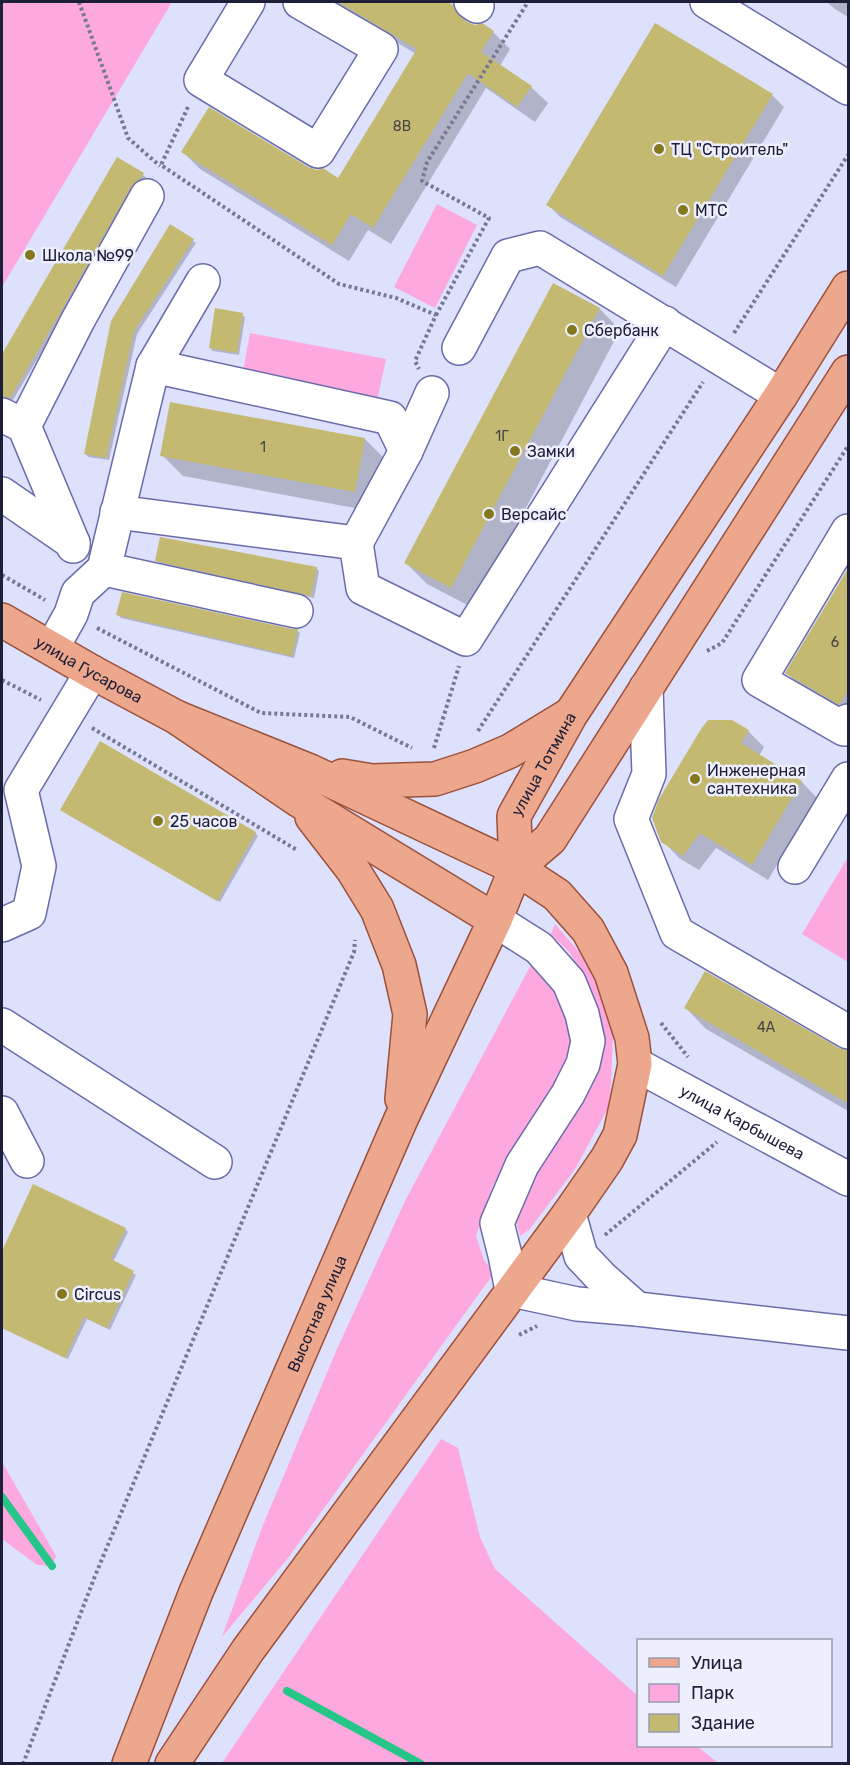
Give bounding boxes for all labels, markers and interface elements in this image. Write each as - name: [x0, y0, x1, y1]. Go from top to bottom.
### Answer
- house number: 8В: [393, 118, 411, 135]
- place label: ТЦ "Строитель": [671, 140, 788, 159]
- marker: ТЦ "Строитель": [652, 142, 666, 156]
- place label: МТС: [695, 201, 728, 220]
- marker: МТС: [676, 203, 690, 217]
- place label: Школа №99: [42, 246, 134, 265]
- marker: Школа №99: [23, 248, 37, 262]
- place label: Сбербанк: [584, 321, 659, 340]
- marker: Сбербанк: [565, 323, 579, 337]
- house number: 1Г: [495, 428, 509, 445]
- house number: 1: [260, 439, 266, 456]
- place label: Замки: [527, 442, 575, 461]
- marker: Замки: [508, 444, 522, 458]
- place label: Версайс: [501, 505, 567, 524]
- marker: Версайс: [482, 507, 496, 521]
- street label: улица Гусарова: [32, 632, 146, 707]
- house number: 6: [831, 634, 839, 651]
- street label: улица Тотмина: [507, 709, 580, 819]
- place label: Инженерная сантехника: [707, 761, 806, 798]
- marker: Инженерная сантехника: [688, 772, 702, 786]
- place label: 25 часов: [170, 812, 237, 831]
- marker: 25 часов: [151, 814, 165, 828]
- house number: 4А: [757, 1019, 776, 1036]
- street label: улица Карбышева: [677, 1081, 808, 1163]
- street label: Высотная улица: [283, 1252, 350, 1375]
- place label: Circus: [74, 1285, 121, 1304]
- marker: Circus: [55, 1287, 69, 1301]
- legend: [637, 1639, 832, 1747]
- text: Улица: [691, 1652, 743, 1674]
- text: Парк: [691, 1682, 735, 1704]
- text: Здание: [691, 1712, 755, 1734]

